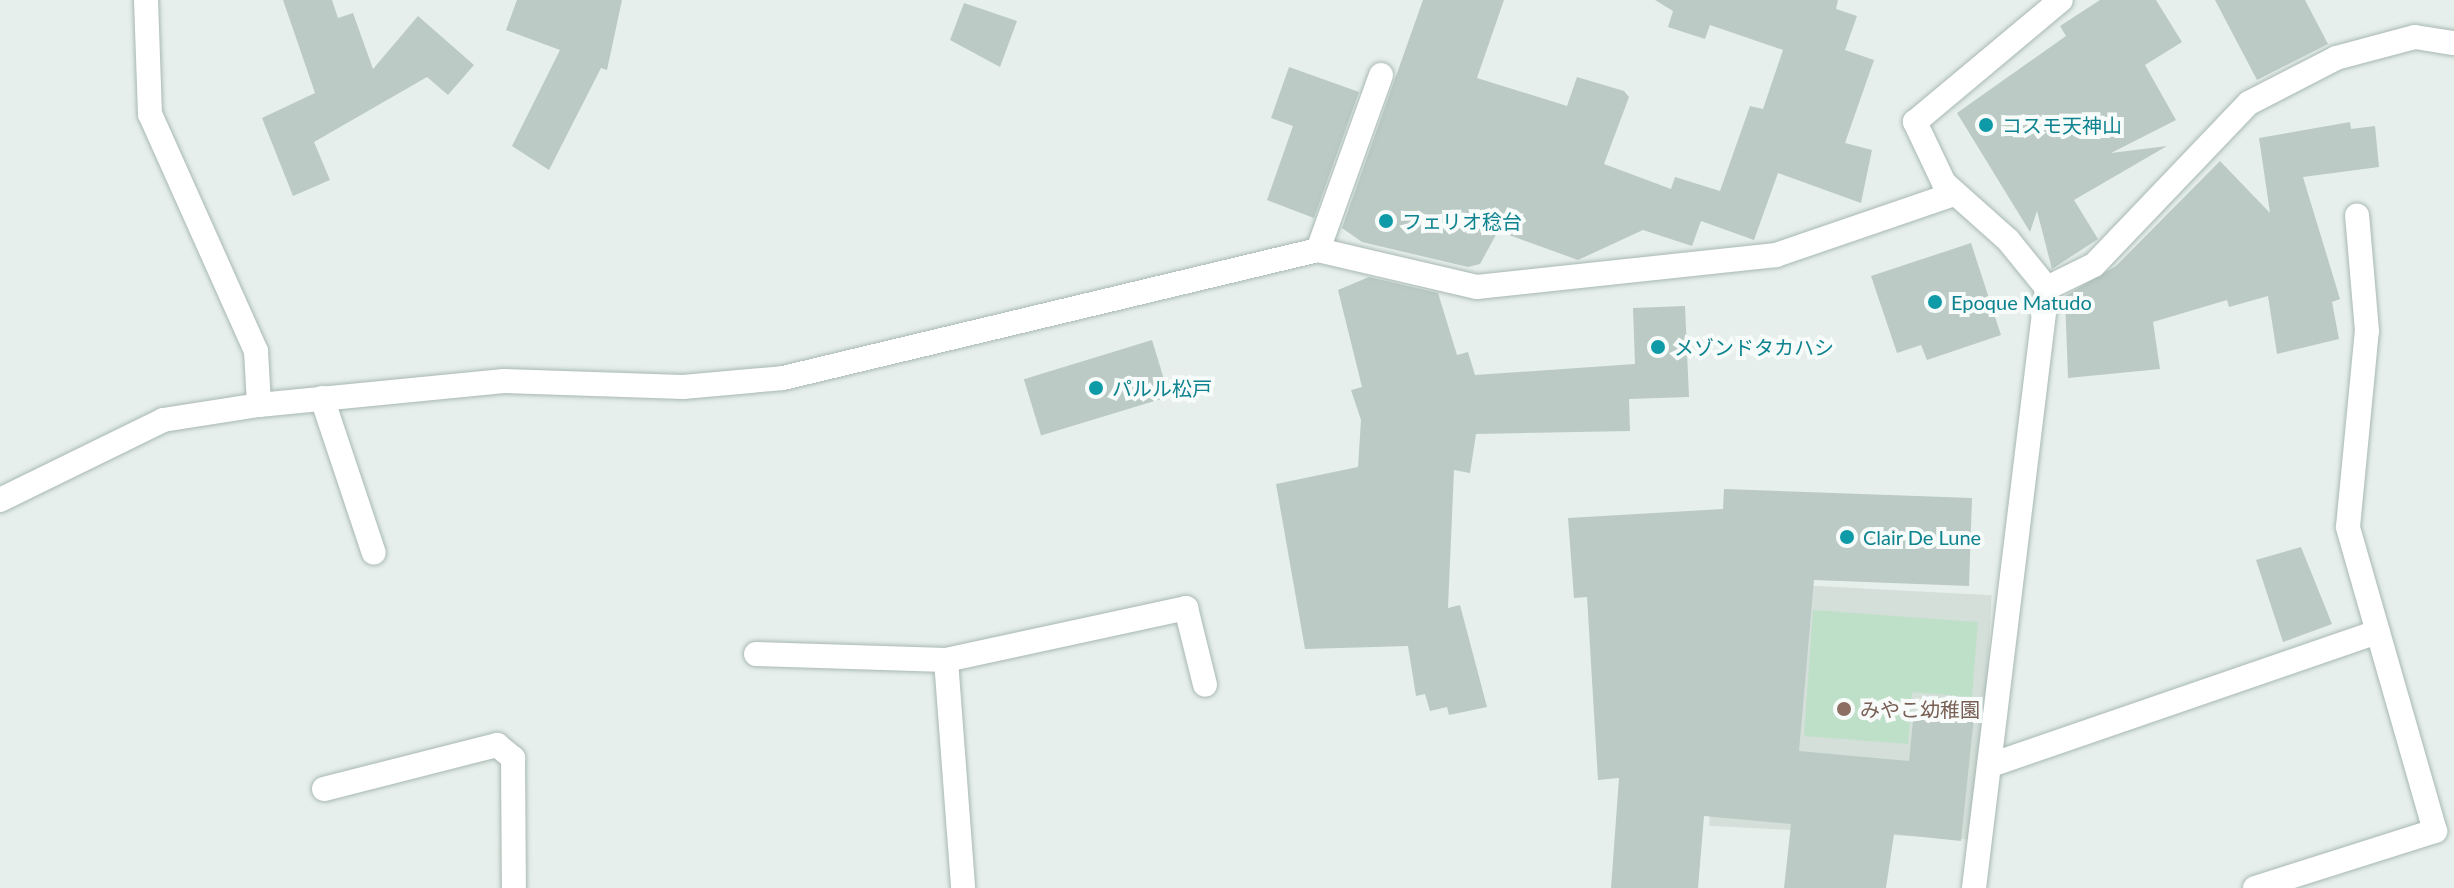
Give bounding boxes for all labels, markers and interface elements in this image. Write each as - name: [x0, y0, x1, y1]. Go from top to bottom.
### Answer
- place label: コスモ天神山: [2002, 113, 2122, 137]
- marker: コスモ天神山: [1977, 116, 1995, 134]
- place label: フェリオ稔台: [1402, 209, 1522, 233]
- marker: フェリオ稔台: [1377, 212, 1395, 230]
- place label: Epoque Matudo: [1951, 290, 2092, 314]
- marker: Epoque Matudo: [1926, 293, 1944, 311]
- place label: メゾンドタカハシ: [1674, 335, 1834, 359]
- marker: メゾンドタカハシ: [1649, 338, 1667, 356]
- place label: パルル松戸: [1112, 376, 1212, 400]
- marker: パルル松戸: [1087, 379, 1105, 397]
- place label: Clair De Lune: [1863, 525, 1982, 549]
- marker: Clair De Lune: [1838, 528, 1856, 546]
- place label: みやこ幼稚園: [1860, 697, 1980, 721]
- marker: みやこ幼稚園: [1835, 700, 1853, 718]

